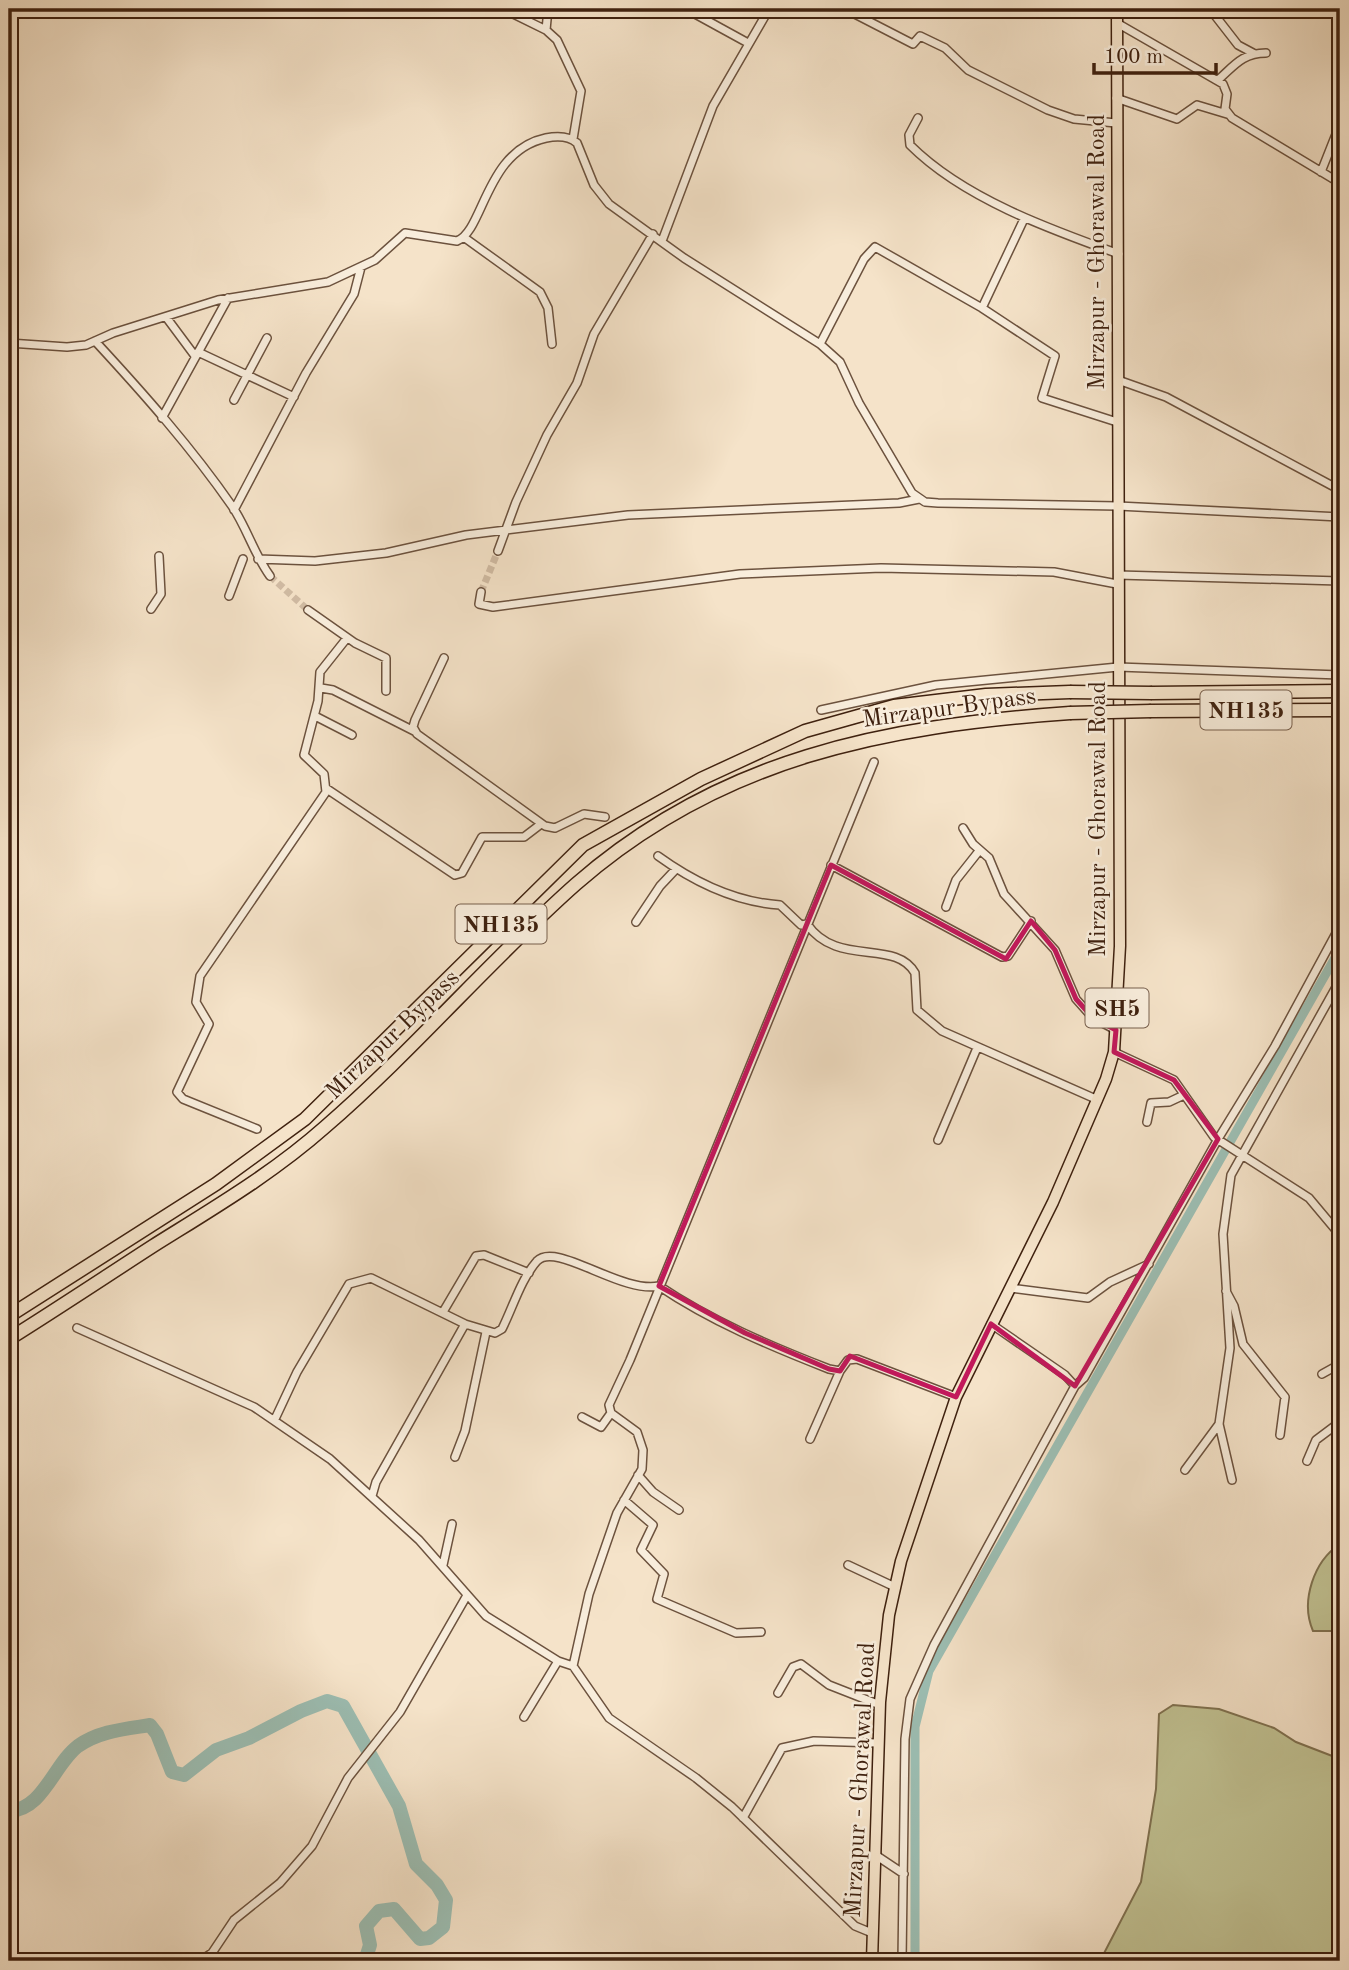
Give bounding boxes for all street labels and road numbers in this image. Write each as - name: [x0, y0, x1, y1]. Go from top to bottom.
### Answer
- street label: Mirzapur - Ghorawal Road: [1086, 114, 1110, 390]
- street label: Mirzapur - Ghorawal Road: [1087, 681, 1111, 957]
- street label: Mirzapur Bypass: [861, 685, 1038, 733]
- road number: NH135: [1200, 690, 1292, 730]
- road number: NH135: [456, 904, 546, 944]
- street label: Mirzapur Bypass: [322, 966, 465, 1105]
- road number: SH5: [1086, 988, 1148, 1028]
- street label: Mirzapur - Ghorawal Road: [842, 1642, 880, 1919]

